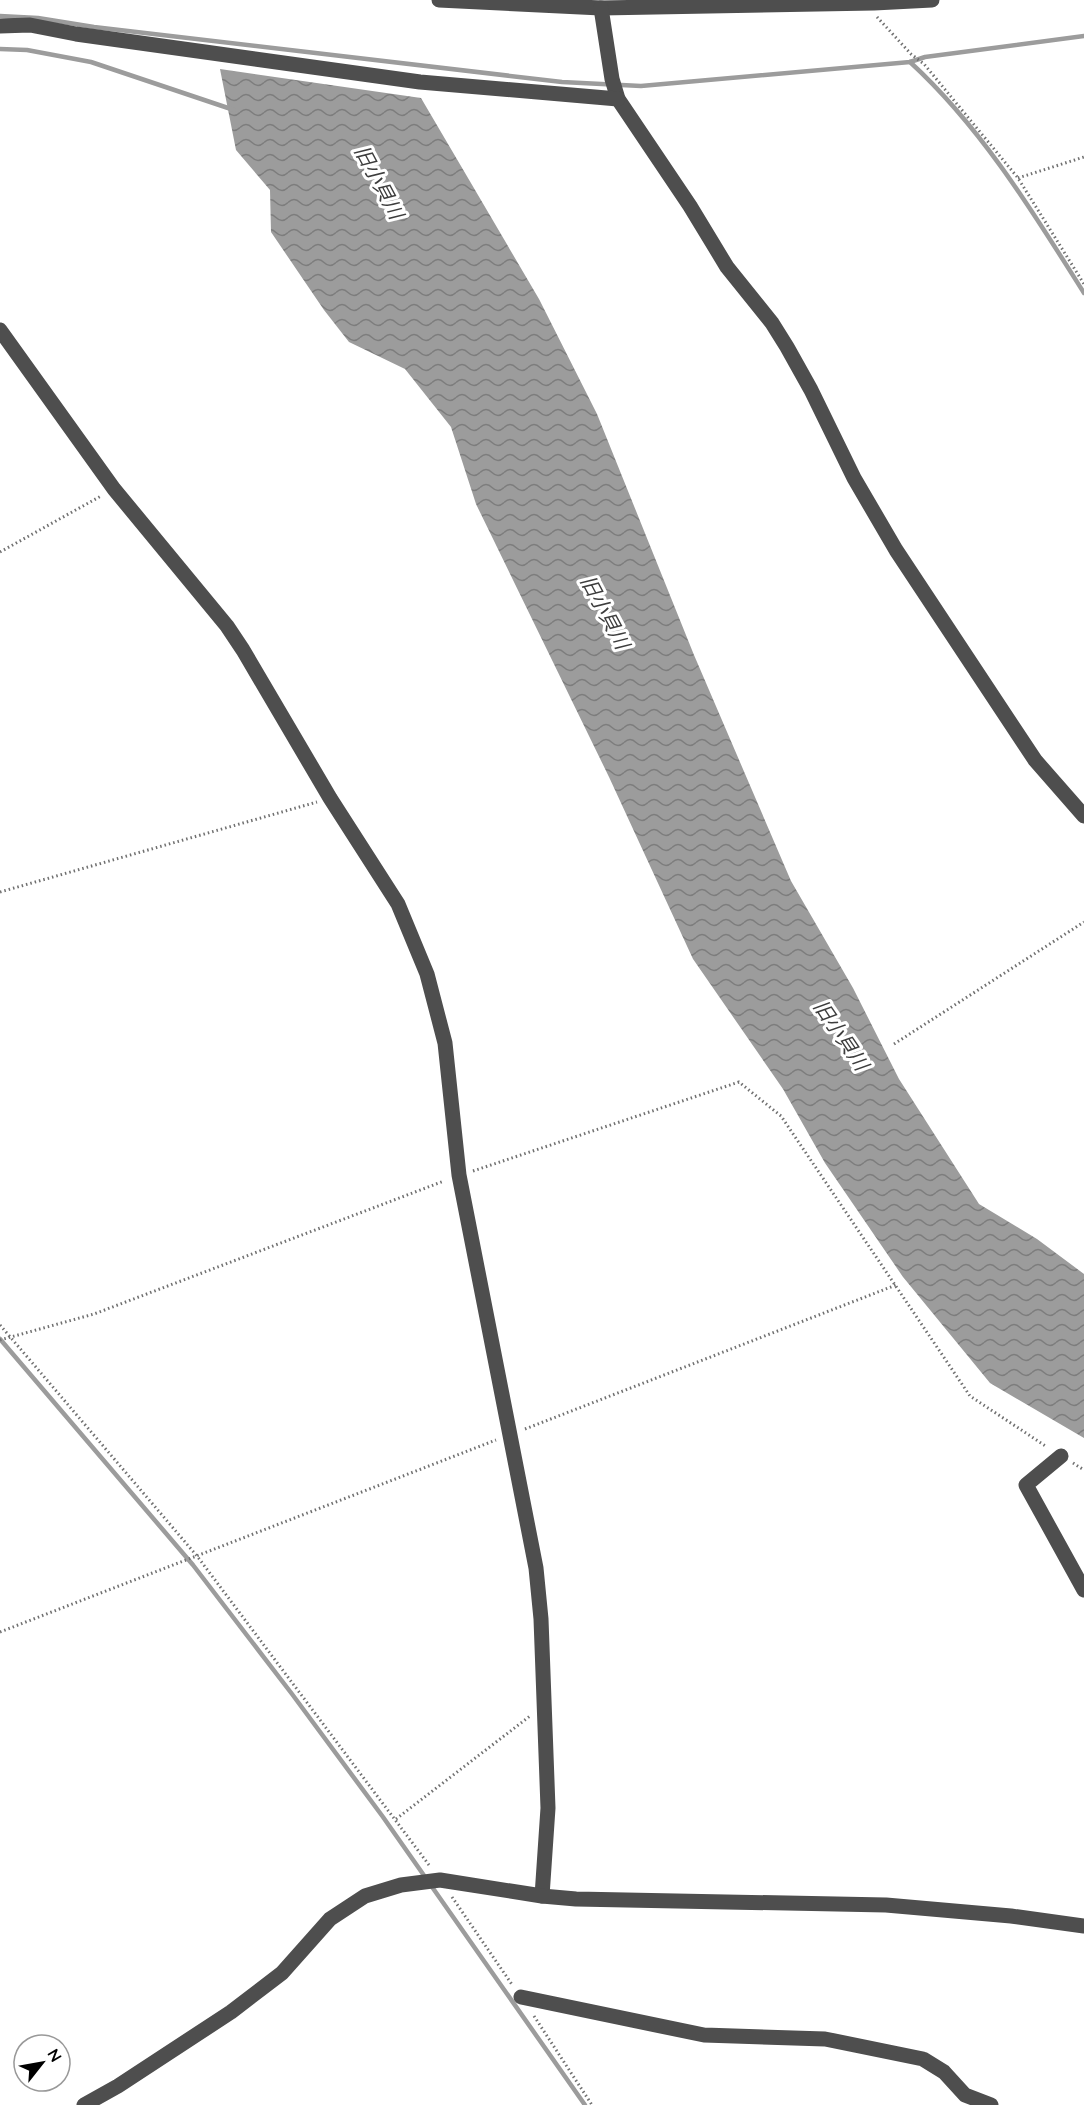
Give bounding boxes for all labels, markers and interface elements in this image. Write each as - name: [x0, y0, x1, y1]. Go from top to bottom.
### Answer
- water label: 旧小貝川: [350, 141, 410, 225]
- water label: 旧小貝川: [576, 571, 636, 655]
- water label: 旧小貝川: [809, 995, 875, 1077]
- north arrow: [12, 2033, 72, 2093]
- text: N: [43, 2045, 66, 2065]

